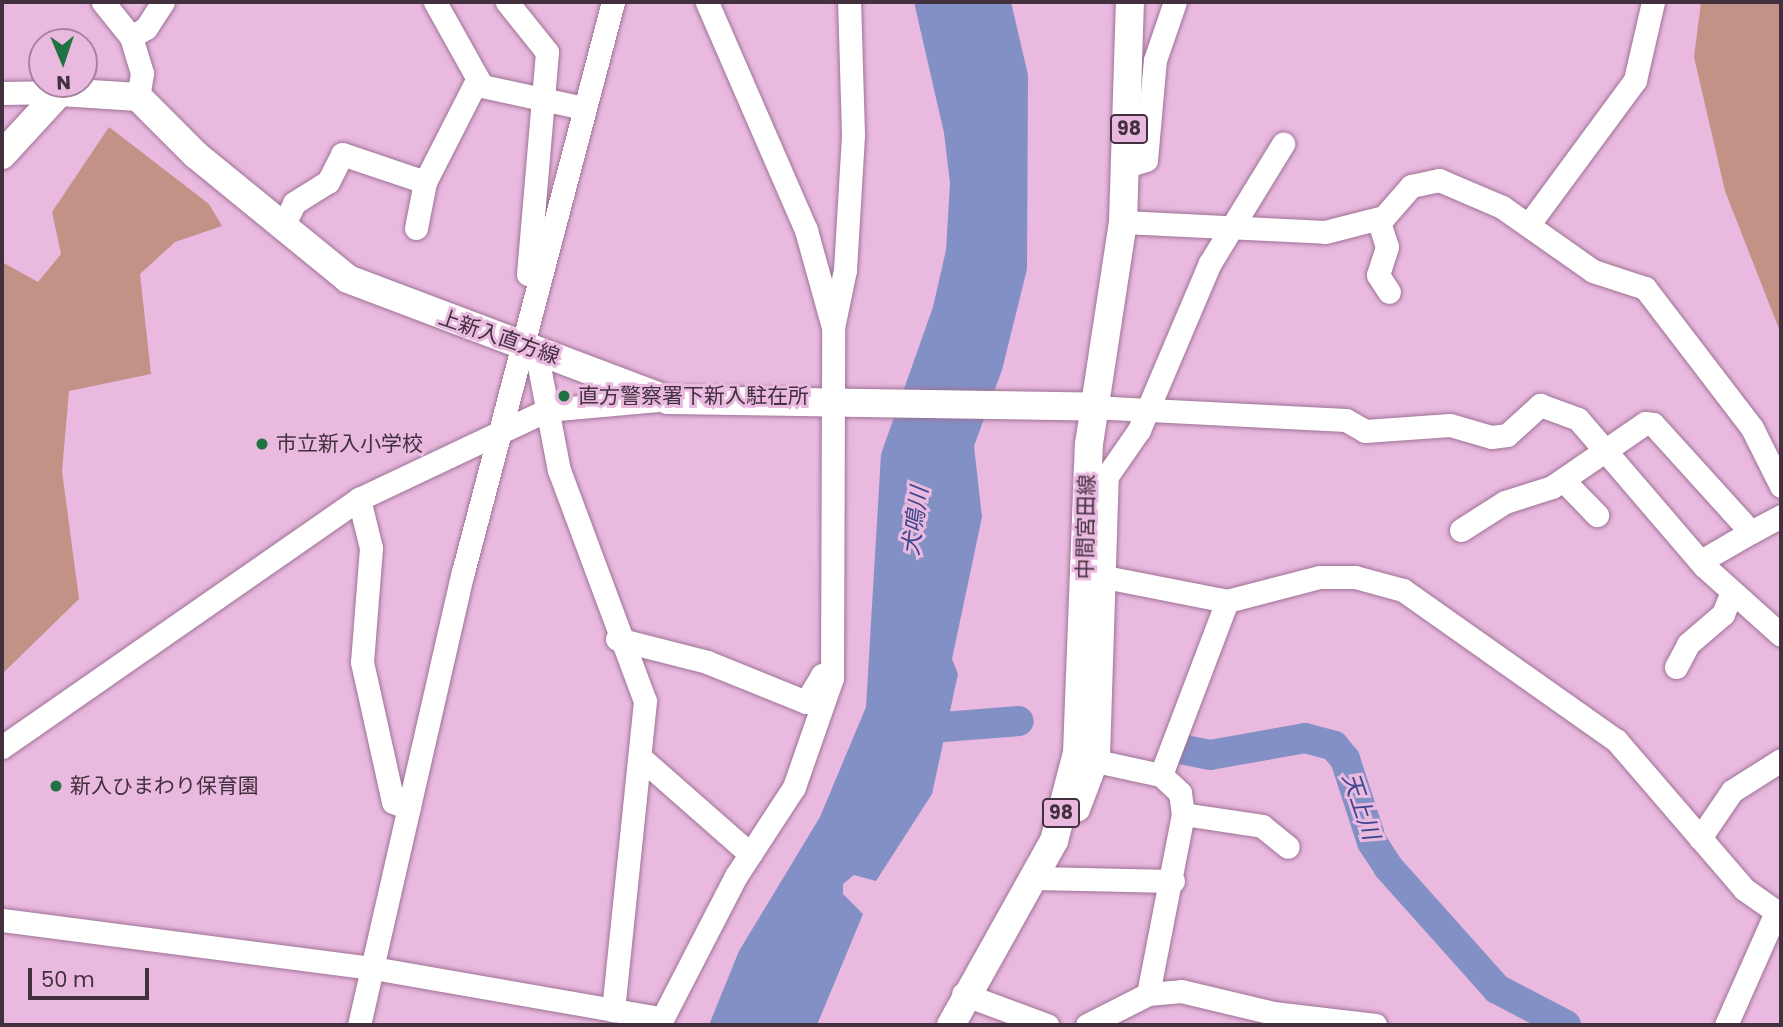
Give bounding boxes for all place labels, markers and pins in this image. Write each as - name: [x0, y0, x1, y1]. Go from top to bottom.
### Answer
- place label: 直方警察署下新入駐在所: [578, 383, 809, 409]
- marker: 直方警察署下新入駐在所: [556, 388, 572, 404]
- place label: 市立新入小学校: [276, 431, 423, 457]
- marker: 市立新入小学校: [254, 436, 270, 452]
- place label: 新入ひまわり保育園: [70, 773, 259, 799]
- marker: 新入ひまわり保育園: [48, 778, 64, 794]

